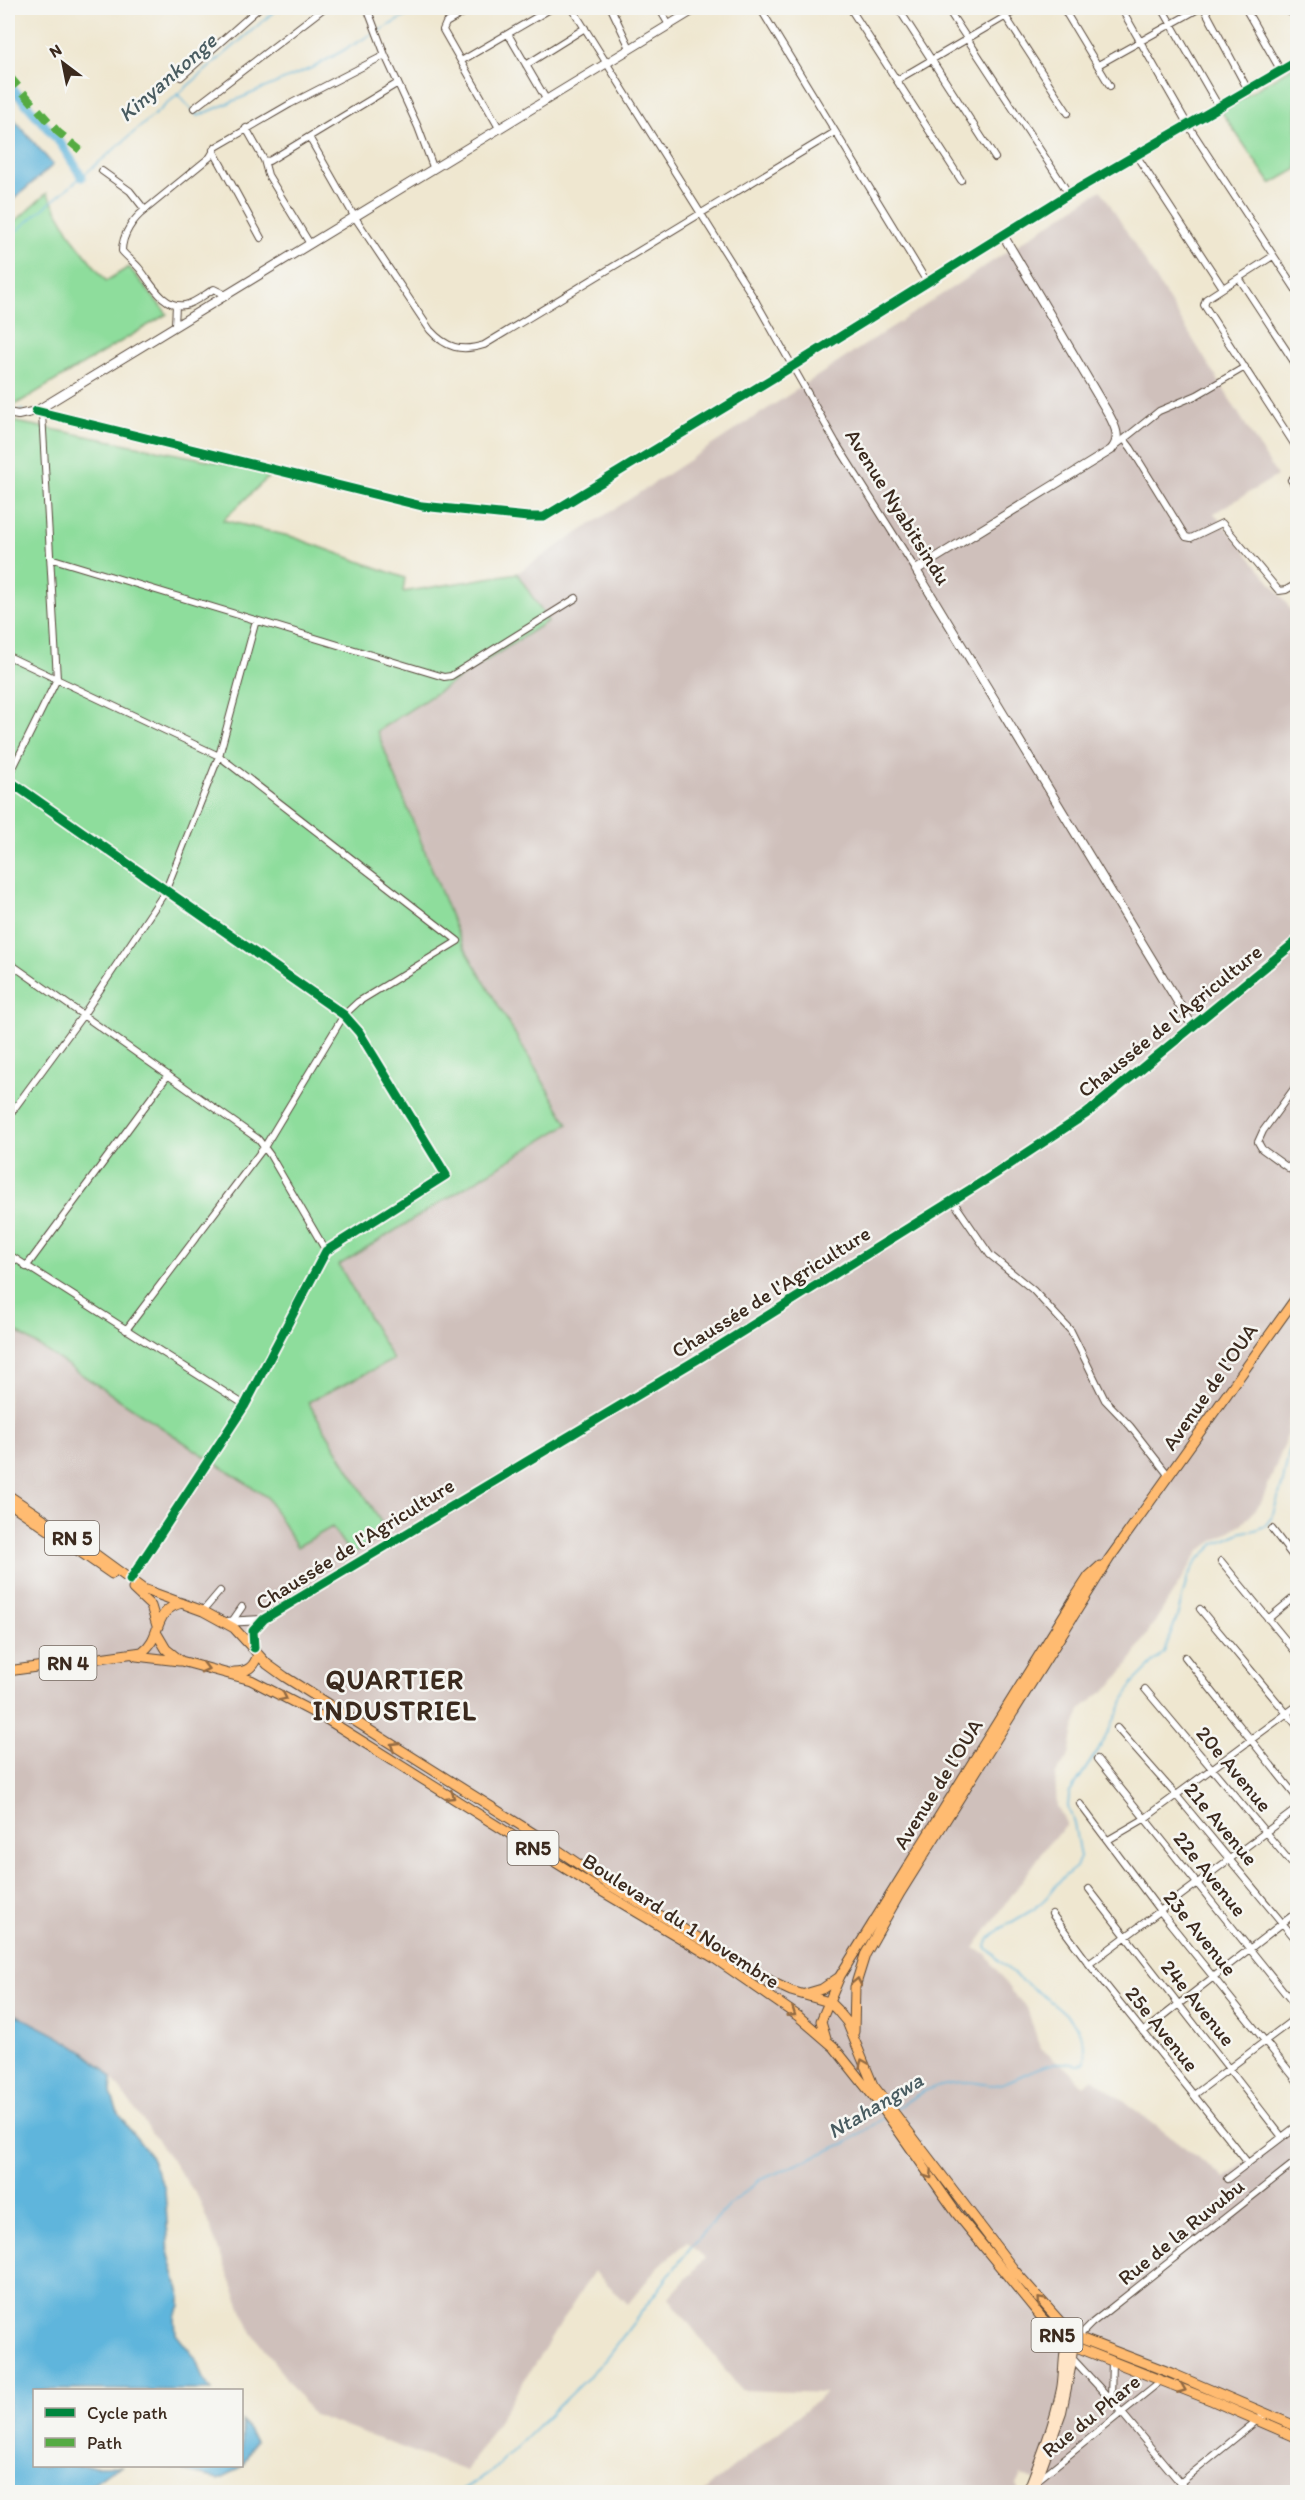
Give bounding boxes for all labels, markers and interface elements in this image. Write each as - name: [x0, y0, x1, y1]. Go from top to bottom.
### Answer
- water label: Kinyankonge: [113, 26, 223, 128]
- north arrow: [33, 33, 93, 93]
- text: N: [46, 40, 65, 62]
- street label: Avenue Nyabitsindu: [840, 424, 957, 590]
- street label: Chaussée de l'Agriculture: [1073, 939, 1267, 1103]
- street label: Chaussée de l'Agriculture: [667, 1220, 875, 1363]
- street label: Avenue de l'OUA: [1157, 1318, 1263, 1455]
- street label: Chaussée de l'Agriculture: [251, 1472, 459, 1615]
- road number: RN 5: [45, 1521, 99, 1555]
- road number: RN 4: [40, 1646, 97, 1680]
- one-way arrow: [200, 1660, 210, 1673]
- district label: QUARTIER INDUSTRIEL: [313, 1663, 477, 1727]
- one-way arrow: [277, 1689, 288, 1701]
- street label: Avenue de l'OUA: [887, 1713, 988, 1854]
- street label: 20e Avenue: [1191, 1721, 1278, 1817]
- one-way arrow: [390, 1741, 400, 1753]
- street label: 21e Avenue: [1179, 1777, 1264, 1871]
- one-way arrow: [444, 1789, 455, 1800]
- street label: 22e Avenue: [1168, 1826, 1252, 1921]
- road number: RN5: [508, 1831, 558, 1865]
- street label: Boulevard du 1 Novembre: [578, 1848, 784, 1994]
- street label: 23e Avenue: [1158, 1885, 1243, 1981]
- street label: 24e Avenue: [1156, 1954, 1241, 2051]
- one-way arrow: [850, 1977, 863, 1987]
- street label: 25e Avenue: [1120, 1981, 1204, 2076]
- one-way arrow: [786, 2006, 797, 2017]
- one-way arrow: [858, 2058, 870, 2069]
- water label: Ntahangwa: [823, 2066, 928, 2145]
- one-way arrow: [922, 2169, 933, 2180]
- street label: Rue de la Ruvubu: [1113, 2173, 1249, 2290]
- one-way arrow: [1037, 2297, 1048, 2308]
- road number: RN5: [1032, 2318, 1082, 2352]
- street label: Rue du Phare: [1037, 2368, 1145, 2463]
- one-way arrow: [1176, 2382, 1187, 2394]
- legend: [33, 2389, 243, 2467]
- text: Cycle path: [87, 2402, 168, 2424]
- text: Path: [87, 2432, 122, 2454]

